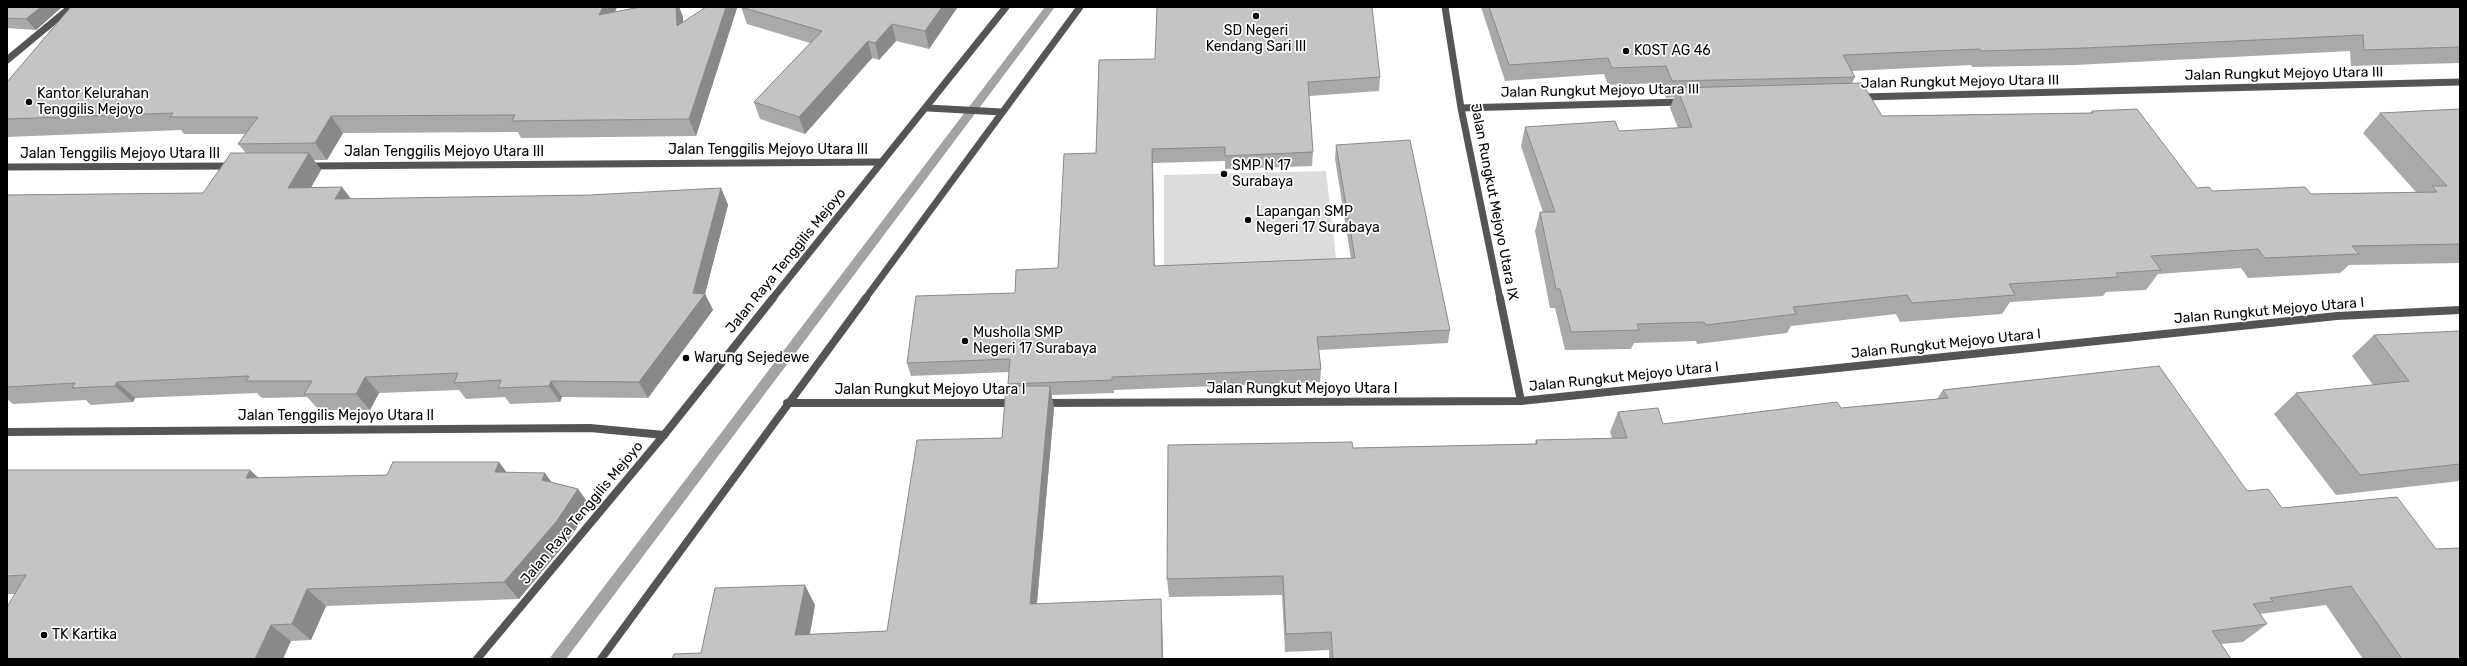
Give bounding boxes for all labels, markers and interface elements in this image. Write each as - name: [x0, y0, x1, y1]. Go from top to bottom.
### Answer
- marker: SD Negeri Kendang Sari III: [1251, 11, 1261, 21]
- place label: SD Negeri Kendang Sari III: [1206, 23, 1306, 56]
- place label: KOST AG 46: [1634, 43, 1711, 59]
- marker: KOST AG 46: [1621, 46, 1631, 56]
- street label: Jalan Rungkut Mejoyo Utara III: [2185, 64, 2383, 84]
- street label: Jalan Rungkut Mejoyo Utara III: [1861, 72, 2059, 92]
- street label: Jalan Rungkut Mejoyo Utara III: [1501, 81, 1699, 101]
- place label: Kantor Kelurahan Tenggilis Mejoyo: [37, 86, 149, 118]
- marker: Kantor Kelurahan Tenggilis Mejoyo: [24, 97, 34, 107]
- street label: Jalan Rungkut Mejoyo Utara IX: [1467, 102, 1521, 302]
- street label: Jalan Tenggilis Mejoyo Utara III: [668, 142, 868, 158]
- street label: Jalan Tenggilis Mejoyo Utara III: [344, 144, 544, 160]
- street label: Jalan Tenggilis Mejoyo Utara III: [20, 146, 220, 162]
- place label: SMP N 17 Surabaya: [1232, 158, 1293, 190]
- marker: SMP N 17 Surabaya: [1219, 169, 1229, 179]
- street label: Jalan Raya Tenggilis Mejoyo: [722, 185, 850, 337]
- place label: Lapangan SMP Negeri 17 Surabaya: [1256, 204, 1380, 236]
- marker: Lapangan SMP Negeri 17 Surabaya: [1243, 215, 1253, 225]
- street label: Jalan Rungkut Mejoyo Utara I: [2173, 294, 2365, 328]
- place label: Musholla SMP Negeri 17 Surabaya: [973, 325, 1097, 358]
- street label: Jalan Rungkut Mejoyo Utara I: [1850, 326, 2042, 362]
- marker: Musholla SMP Negeri 17 Surabaya: [960, 336, 970, 346]
- place label: Warung Sejedewe: [694, 350, 809, 366]
- marker: Warung Sejedewe: [681, 353, 691, 363]
- street label: Jalan Rungkut Mejoyo Utara I: [1528, 359, 1720, 395]
- street label: Jalan Rungkut Mejoyo Utara I: [1207, 381, 1397, 397]
- street label: Jalan Rungkut Mejoyo Utara I: [835, 382, 1025, 398]
- street label: Jalan Tenggilis Mejoyo Utara II: [238, 408, 434, 424]
- street label: Jalan Raya Tenggilis Mejoyo: [517, 438, 647, 588]
- place label: TK Kartika: [52, 627, 117, 643]
- marker: TK Kartika: [39, 630, 49, 640]

